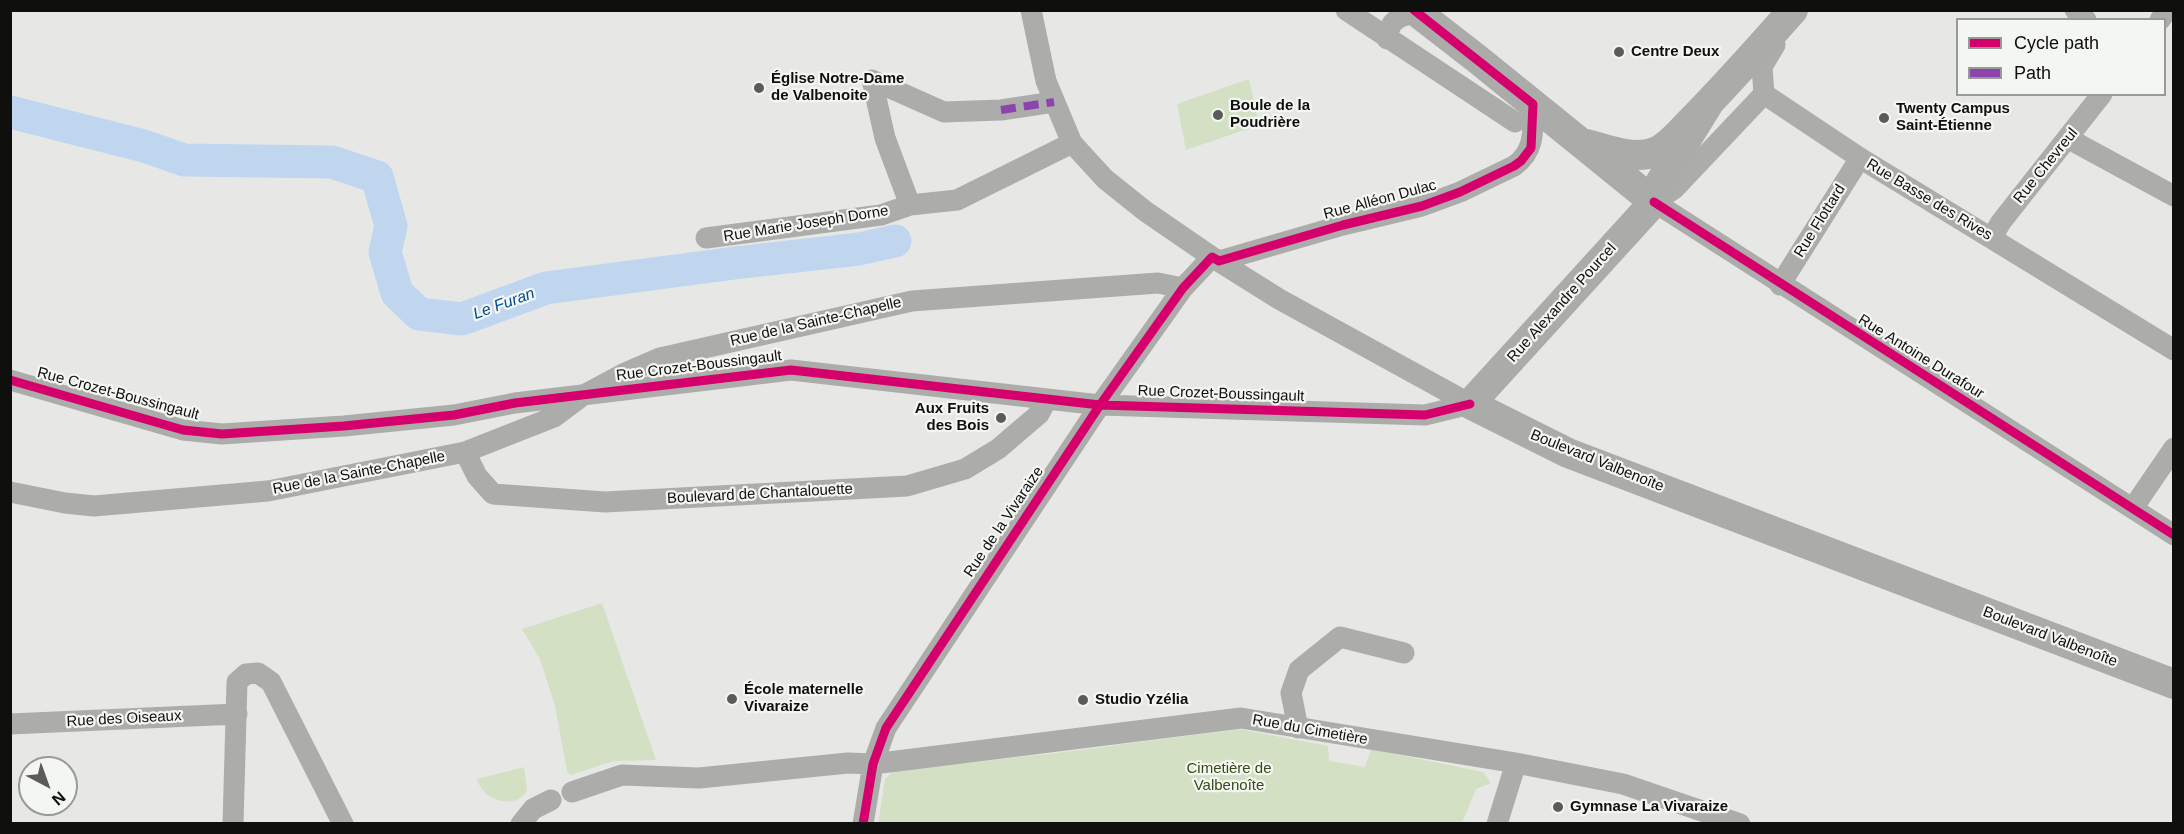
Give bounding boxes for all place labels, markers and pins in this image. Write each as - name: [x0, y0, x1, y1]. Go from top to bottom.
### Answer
- place label: Centre Deux: [1631, 43, 1719, 61]
- marker: Centre Deux: [1612, 45, 1626, 59]
- place label: Église Notre-Dame de Valbenoite: [771, 70, 904, 105]
- marker: Église Notre-Dame de Valbenoite: [752, 81, 766, 95]
- place label: Boule de la Poudrière: [1230, 97, 1310, 132]
- place label: Twenty Campus Saint-Étienne: [1896, 100, 2010, 135]
- marker: Boule de la Poudrière: [1211, 108, 1225, 122]
- marker: Twenty Campus Saint-Étienne: [1877, 111, 1891, 125]
- place label: Aux Fruits des Bois: [915, 400, 989, 435]
- marker: Aux Fruits des Bois: [994, 411, 1008, 425]
- place label: École maternelle Vivaraize: [744, 681, 863, 716]
- place label: Studio Yzélia: [1095, 691, 1188, 709]
- marker: École maternelle Vivaraize: [725, 692, 739, 706]
- marker: Studio Yzélia: [1076, 693, 1090, 707]
- place label: Gymnase La Vivaraize: [1570, 798, 1728, 816]
- marker: Gymnase La Vivaraize: [1551, 800, 1565, 814]

